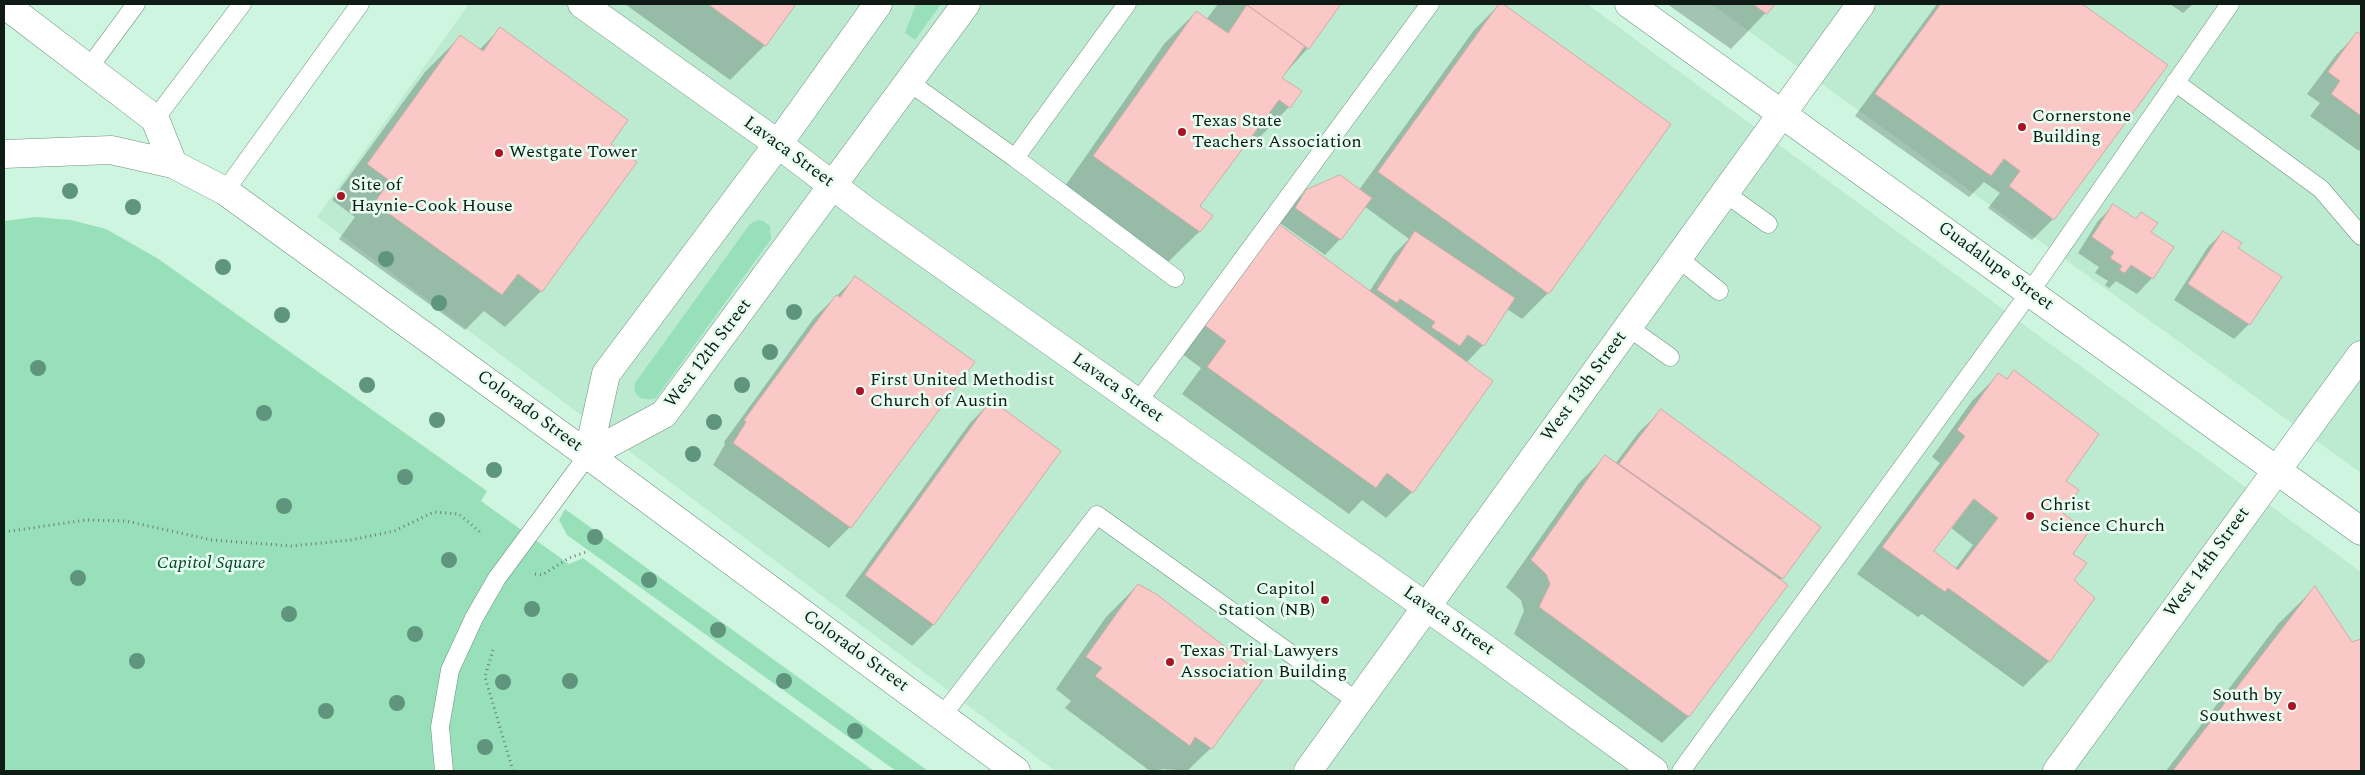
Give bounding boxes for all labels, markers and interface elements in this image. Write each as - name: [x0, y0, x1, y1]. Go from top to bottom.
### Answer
- place label: Cornerstone Building: [2032, 106, 2131, 148]
- place label: Texas State Teachers Association: [1192, 111, 1362, 154]
- street label: Lavaca Street: [738, 113, 838, 193]
- marker: Cornerstone Building: [2016, 121, 2028, 133]
- marker: Texas State Teachers Association: [1176, 126, 1188, 138]
- place label: Westgate Tower: [509, 142, 637, 164]
- marker: Westgate Tower: [493, 147, 505, 159]
- place label: Site of Haynie-Cook House: [351, 175, 513, 218]
- marker: Site of Haynie-Cook House: [335, 190, 347, 202]
- street label: Guadalupe Street: [1933, 218, 2057, 316]
- street label: West 12th Street: [661, 295, 757, 413]
- street label: West 13th Street: [1538, 328, 1632, 446]
- street label: Lavaca Street: [1067, 350, 1167, 428]
- street label: Colorado Street: [472, 366, 586, 458]
- place label: First United Methodist Church of Austin: [870, 370, 1054, 412]
- marker: First United Methodist Church of Austin: [854, 385, 866, 397]
- place label: Christ Science Church: [2040, 495, 2165, 538]
- street label: West 14th Street: [2161, 504, 2255, 622]
- marker: Christ Science Church: [2024, 510, 2036, 522]
- park label: Capitol Square: [157, 553, 265, 575]
- place label: Capitol Station (NB): [1218, 579, 1315, 622]
- street label: Lavaca Street: [1398, 583, 1498, 661]
- marker: Capitol Station (NB): [1319, 594, 1331, 606]
- street label: Colorado Street: [798, 606, 912, 698]
- place label: Texas Trial Lawyers Association Building: [1180, 641, 1347, 684]
- marker: Texas Trial Lawyers Association Building: [1164, 656, 1176, 668]
- place label: South by Southwest: [2199, 685, 2282, 728]
- marker: South by Southwest: [2286, 700, 2298, 712]

